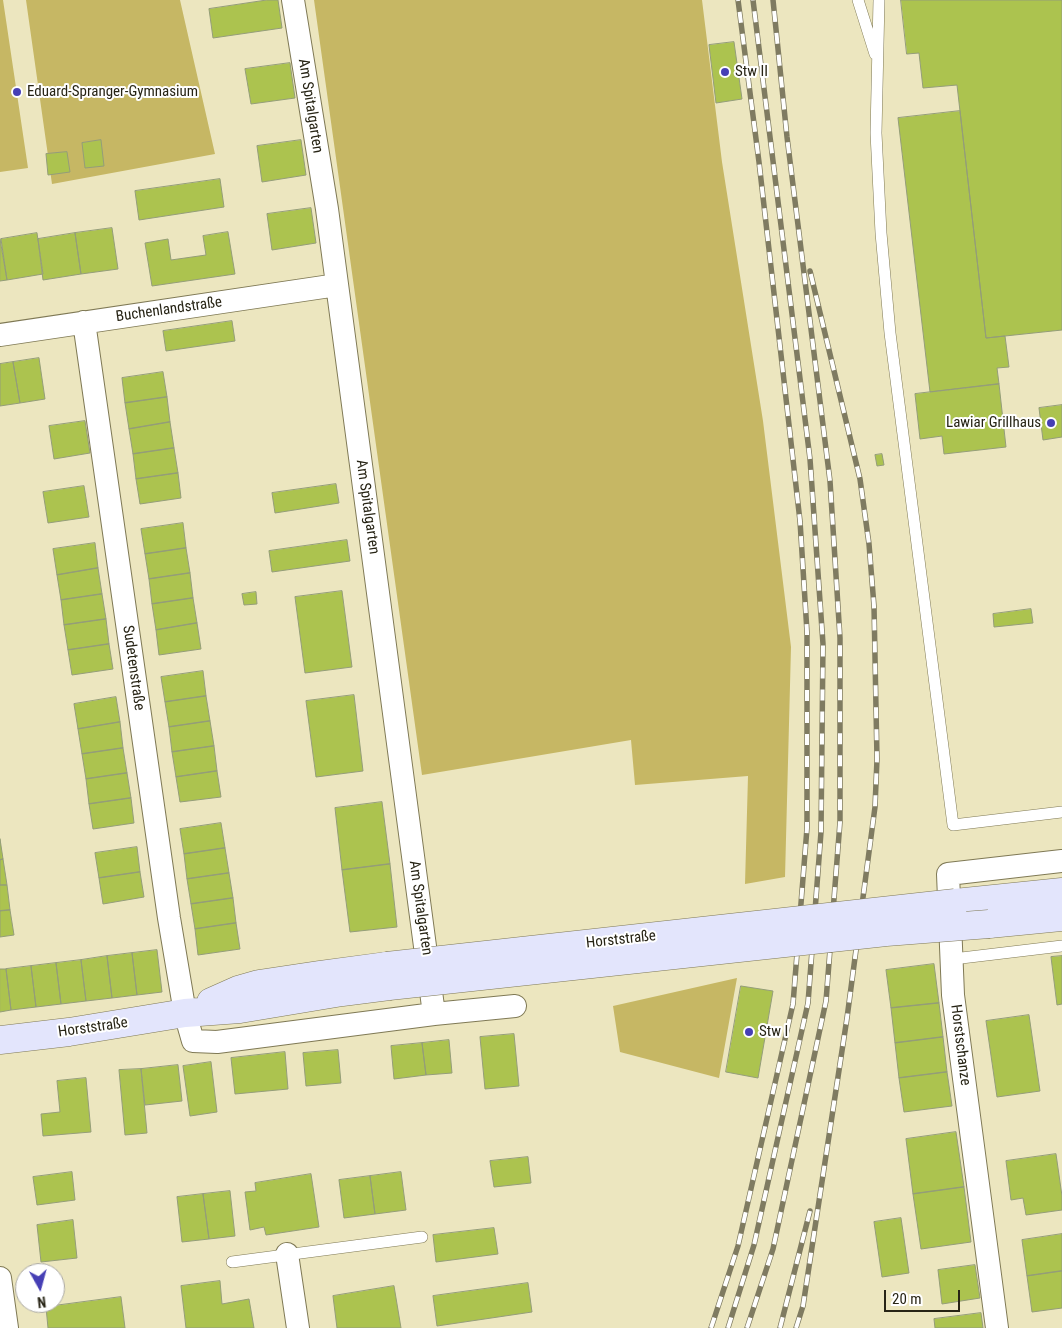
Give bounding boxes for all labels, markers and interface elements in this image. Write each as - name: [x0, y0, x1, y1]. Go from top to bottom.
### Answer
- street label: Am Spitalgarten: [294, 58, 326, 154]
- place label: Stw II: [735, 63, 768, 81]
- marker: Stw II: [719, 66, 731, 78]
- place label: Eduard-Spranger-Gymnasium: [27, 83, 198, 101]
- marker: Eduard-Spranger-Gymnasium: [11, 86, 23, 98]
- street label: Buchenlandstraße: [115, 294, 223, 326]
- place label: Lawiar Grillhaus: [946, 414, 1041, 432]
- marker: Lawiar Grillhaus: [1045, 417, 1057, 429]
- street label: Am Spitalgarten: [351, 459, 383, 555]
- street label: Sudetenstraße: [118, 624, 148, 712]
- street label: Am Spitalgarten: [404, 860, 436, 956]
- street label: Horststraße: [585, 927, 657, 953]
- street label: Horstschanze: [946, 1003, 974, 1087]
- street label: Horststraße: [57, 1014, 129, 1042]
- place label: Stw I: [759, 1023, 788, 1041]
- marker: Stw I: [743, 1026, 755, 1038]
- north arrow: [15, 1263, 65, 1313]
- scale bar: [887, 1280, 963, 1312]
- text: 20 m: [892, 1290, 922, 1308]
- text: N: [36, 1293, 47, 1310]

